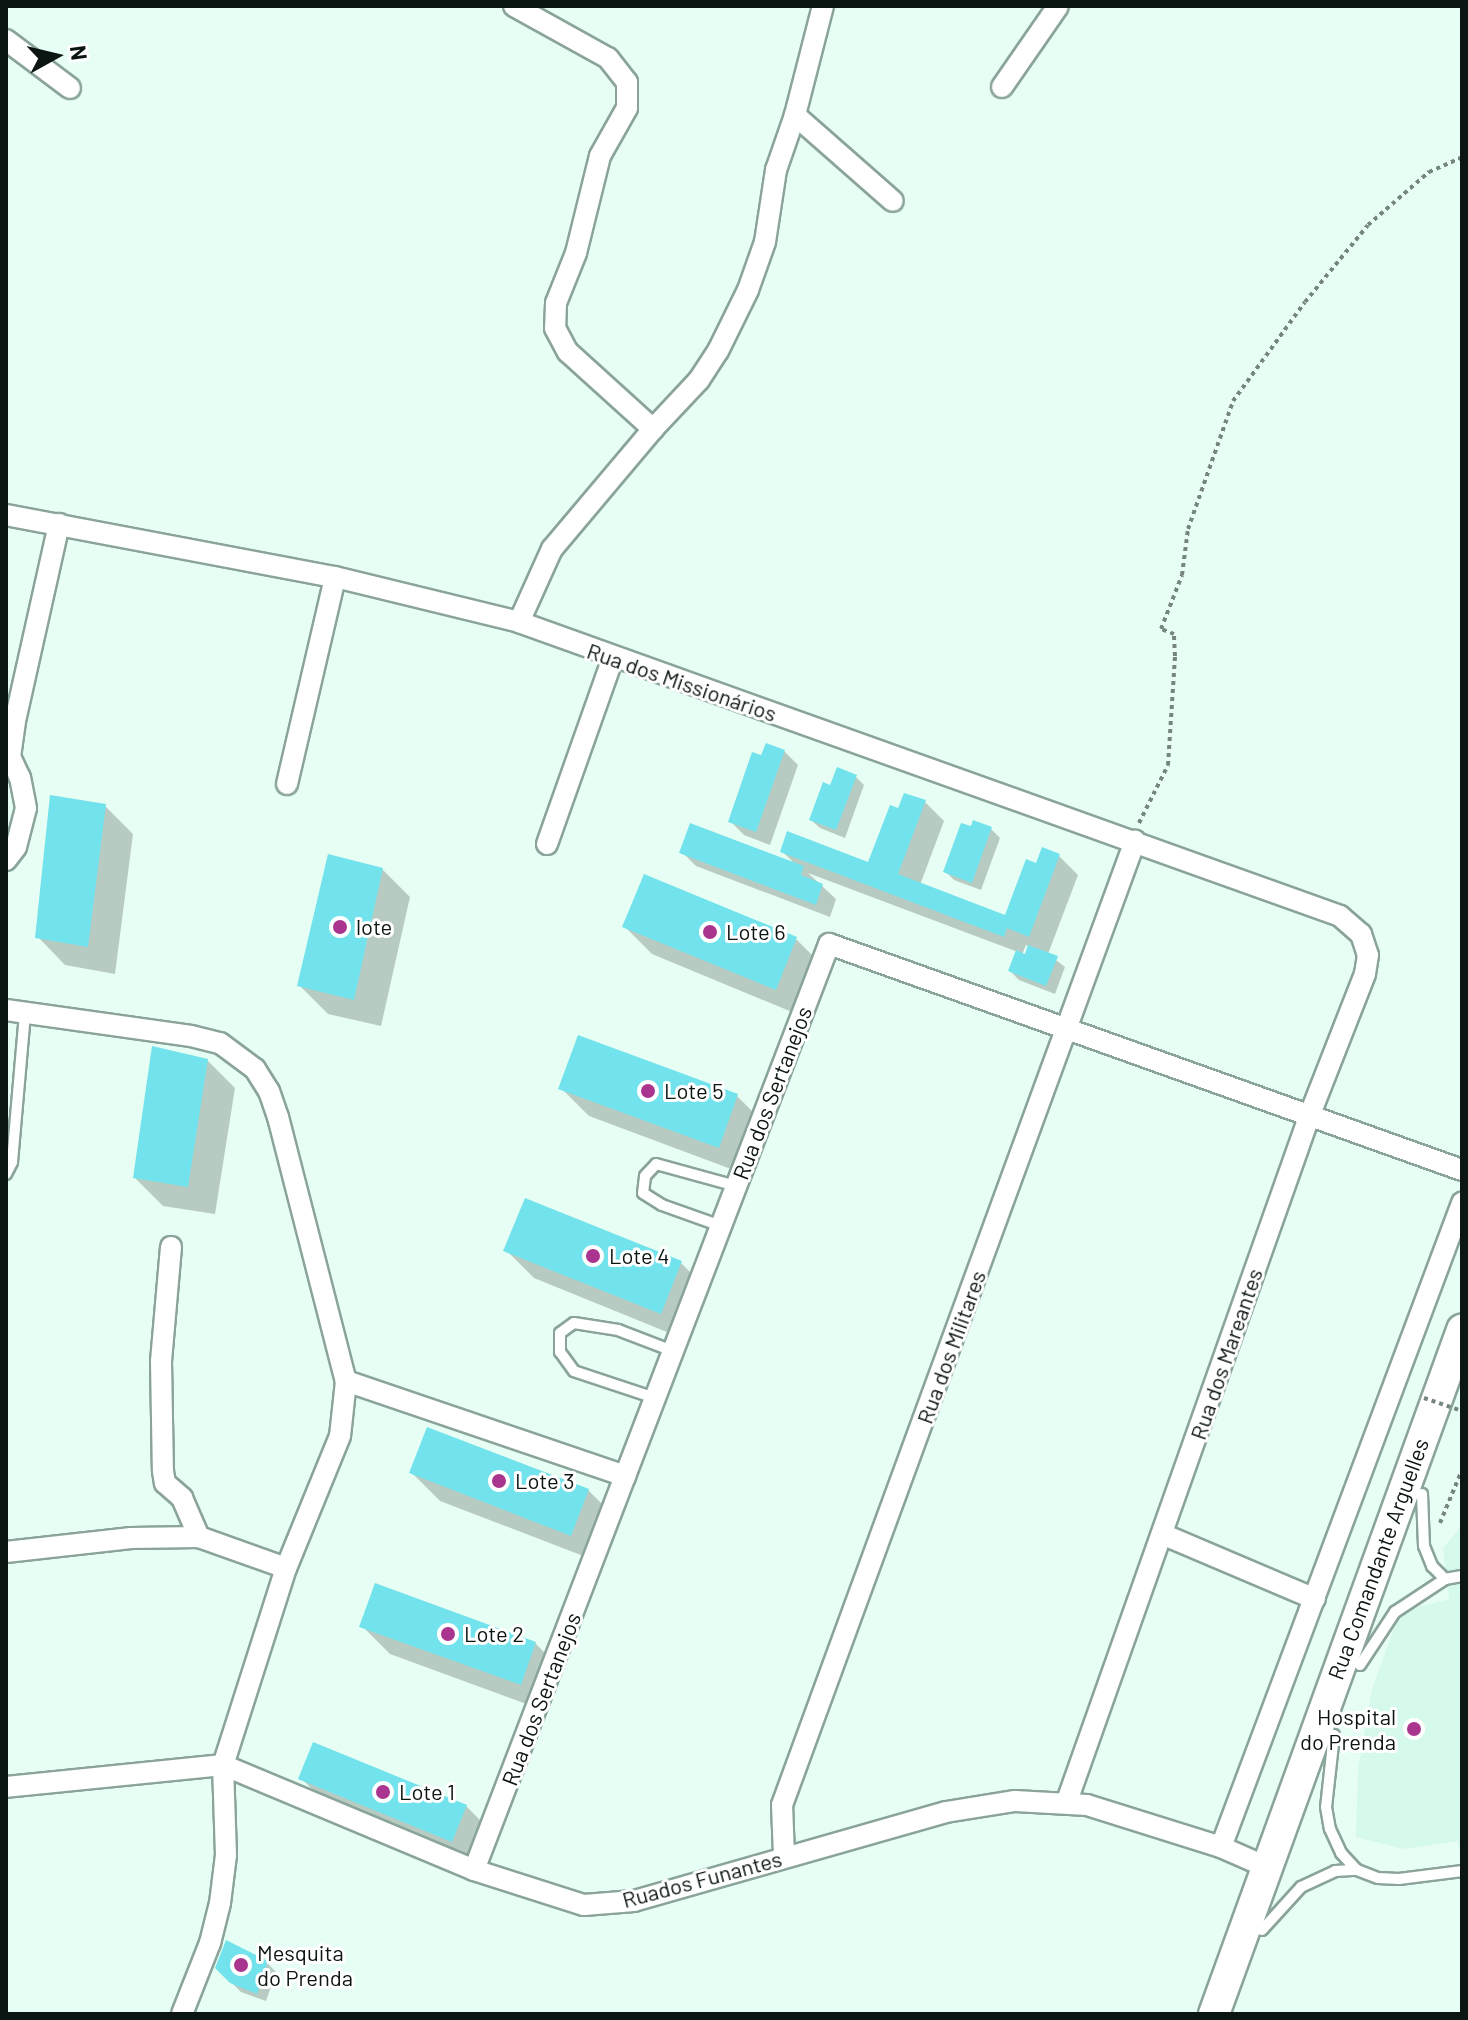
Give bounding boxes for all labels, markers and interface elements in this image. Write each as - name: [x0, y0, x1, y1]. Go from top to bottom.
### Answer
- north arrow: [16, 16, 96, 96]
- text: N: [66, 44, 94, 62]
- street label: Rua dos Missionários: [584, 637, 780, 727]
- place label: lote: [356, 914, 392, 940]
- marker: lote: [331, 918, 349, 936]
- place label: Lote 6: [726, 919, 785, 945]
- marker: Lote 6: [701, 923, 719, 941]
- street label: Rua dos Sertanejos: [727, 1003, 817, 1183]
- place label: Lote 5: [664, 1078, 723, 1104]
- marker: Lote 5: [639, 1082, 657, 1100]
- place label: Lote 4: [609, 1243, 669, 1269]
- marker: Lote 4: [584, 1247, 602, 1265]
- street label: Rua dos Mareantes: [1184, 1265, 1268, 1443]
- street label: Rua dos Militares: [911, 1267, 991, 1427]
- street label: Rua Comandante Arguelles: [1322, 1435, 1434, 1683]
- place label: Lote 3: [515, 1468, 574, 1494]
- marker: Lote 3: [490, 1472, 508, 1490]
- street label: Rua dos Sertanejos: [496, 1609, 586, 1789]
- place label: Lote 2: [464, 1621, 524, 1647]
- marker: Lote 2: [439, 1625, 457, 1643]
- place label: Hospital do Prenda: [1300, 1703, 1396, 1754]
- marker: Hospital do Prenda: [1403, 1718, 1425, 1740]
- place label: Lote 1: [399, 1779, 455, 1805]
- marker: Lote 1: [374, 1783, 392, 1801]
- street label: Ruados Funantes: [619, 1845, 785, 1913]
- place label: Mesquita do Prenda: [257, 1939, 353, 1990]
- marker: Mesquita do Prenda: [232, 1956, 250, 1974]

